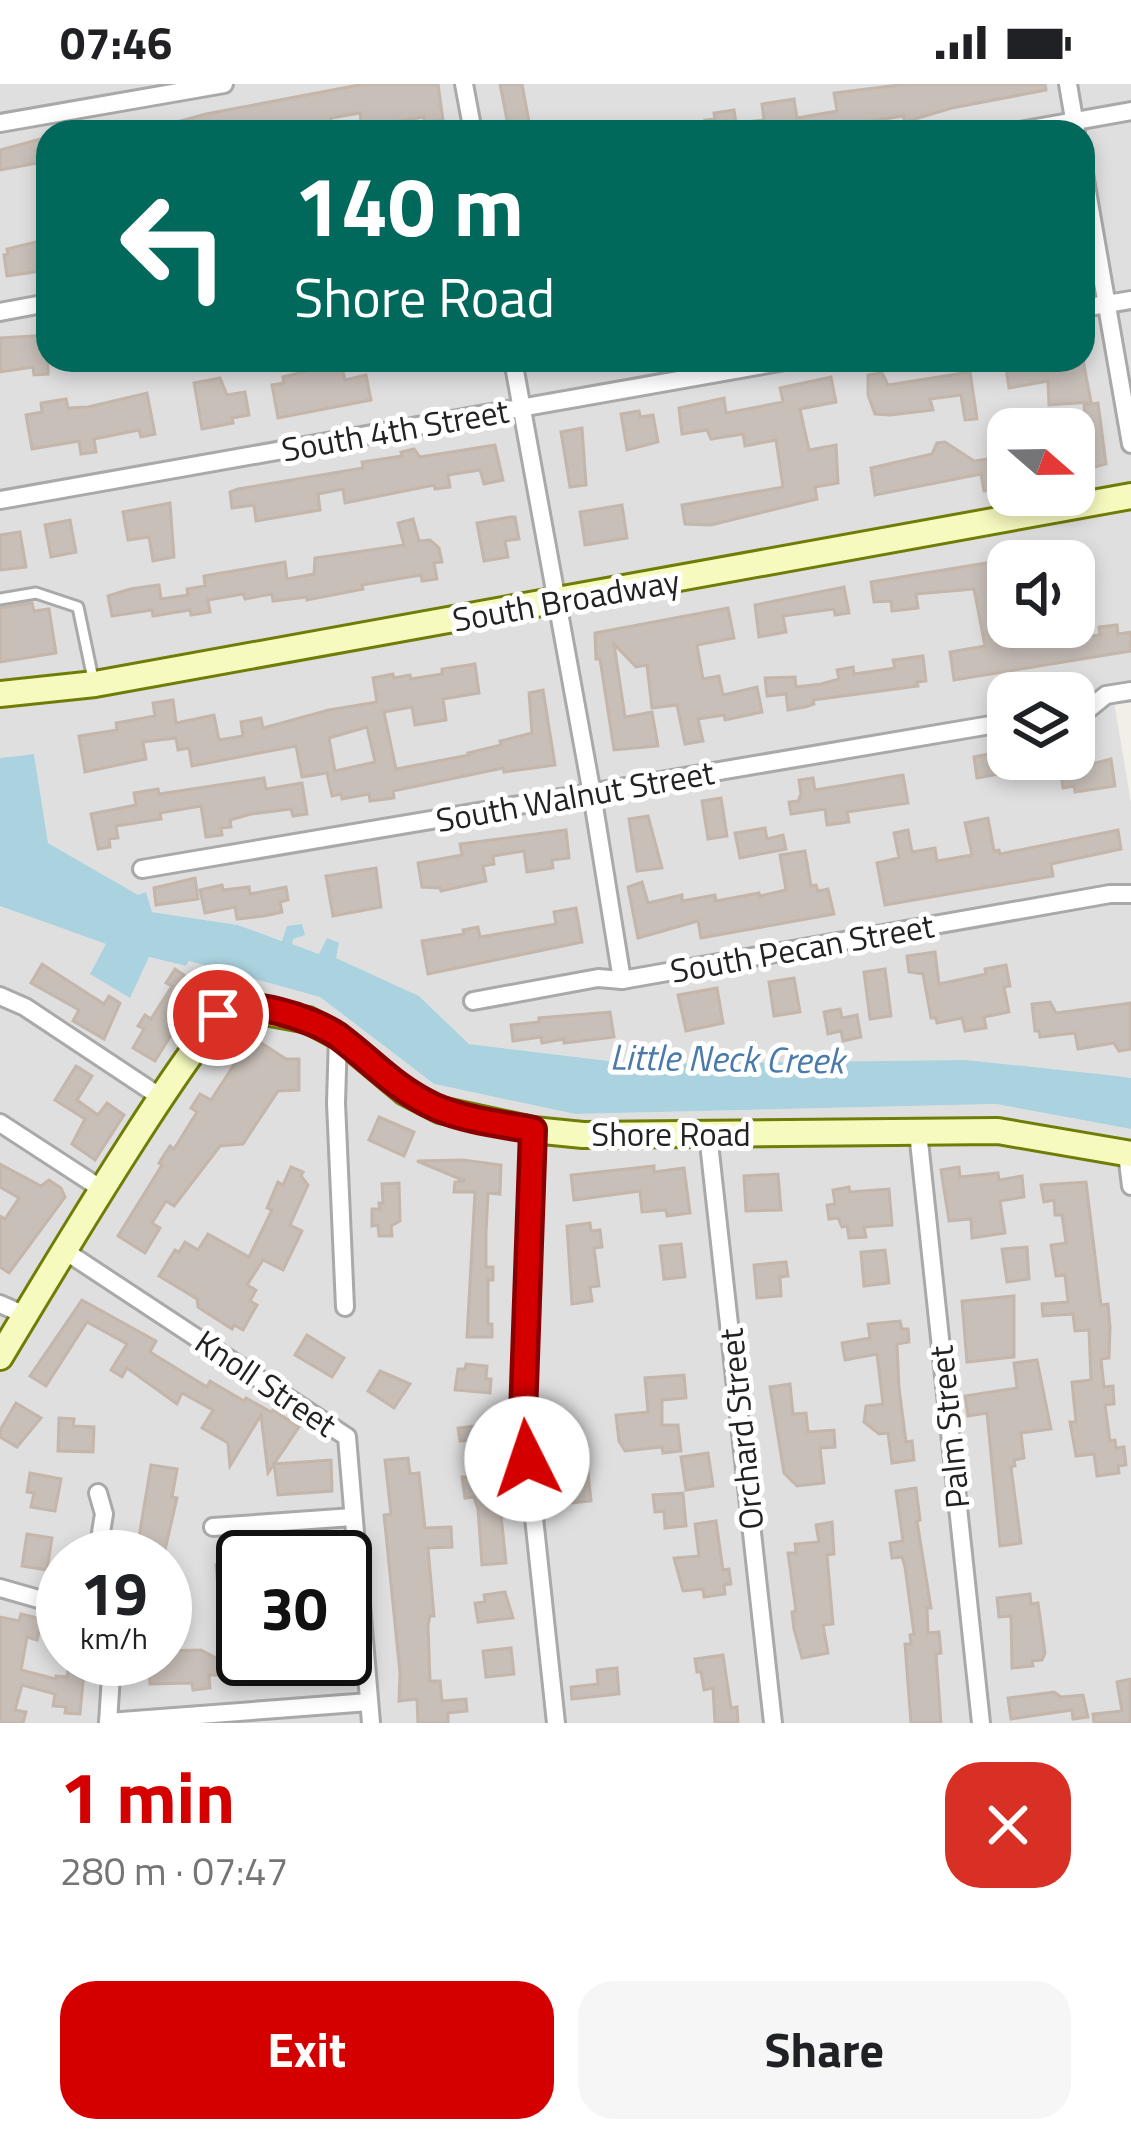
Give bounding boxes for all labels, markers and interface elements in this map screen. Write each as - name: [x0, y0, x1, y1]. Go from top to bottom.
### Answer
- text: 07:46: [60, 8, 172, 76]
- text: 140 m: [294, 141, 524, 269]
- icon: left: [96, 168, 252, 324]
- text: Shore Road: [294, 256, 555, 338]
- street label: South 4th Street: [278, 385, 513, 475]
- north arrow: [987, 408, 1095, 516]
- map controls: [987, 408, 1095, 780]
- button: sound: [987, 540, 1095, 648]
- street label: South Broadway: [449, 555, 683, 645]
- button: layers: [987, 672, 1095, 780]
- street label: South Walnut Street: [432, 747, 718, 845]
- street label: South Pecan Street: [666, 900, 938, 996]
- pin: [167, 964, 269, 1066]
- icon: arrive: [185, 982, 251, 1048]
- water label: Little Neck Creek: [609, 1028, 849, 1088]
- street label: Shore Road: [591, 1109, 751, 1159]
- street label: Knoll Street: [185, 1317, 347, 1449]
- street label: Orchard Street: [706, 1325, 776, 1532]
- street label: Palm Street: [916, 1343, 982, 1511]
- position arrow: [464, 1396, 590, 1522]
- speed limit sign: 30: [216, 1530, 372, 1686]
- text: 19: [80, 1547, 148, 1638]
- text: km/h: [80, 1615, 148, 1661]
- text: 1 min: [60, 1741, 235, 1851]
- button: close: [945, 1762, 1071, 1888]
- text: 280 m · 07:47: [60, 1841, 288, 1900]
- button: Exit: [60, 1981, 554, 2119]
- button: Share: [578, 1981, 1071, 2119]

